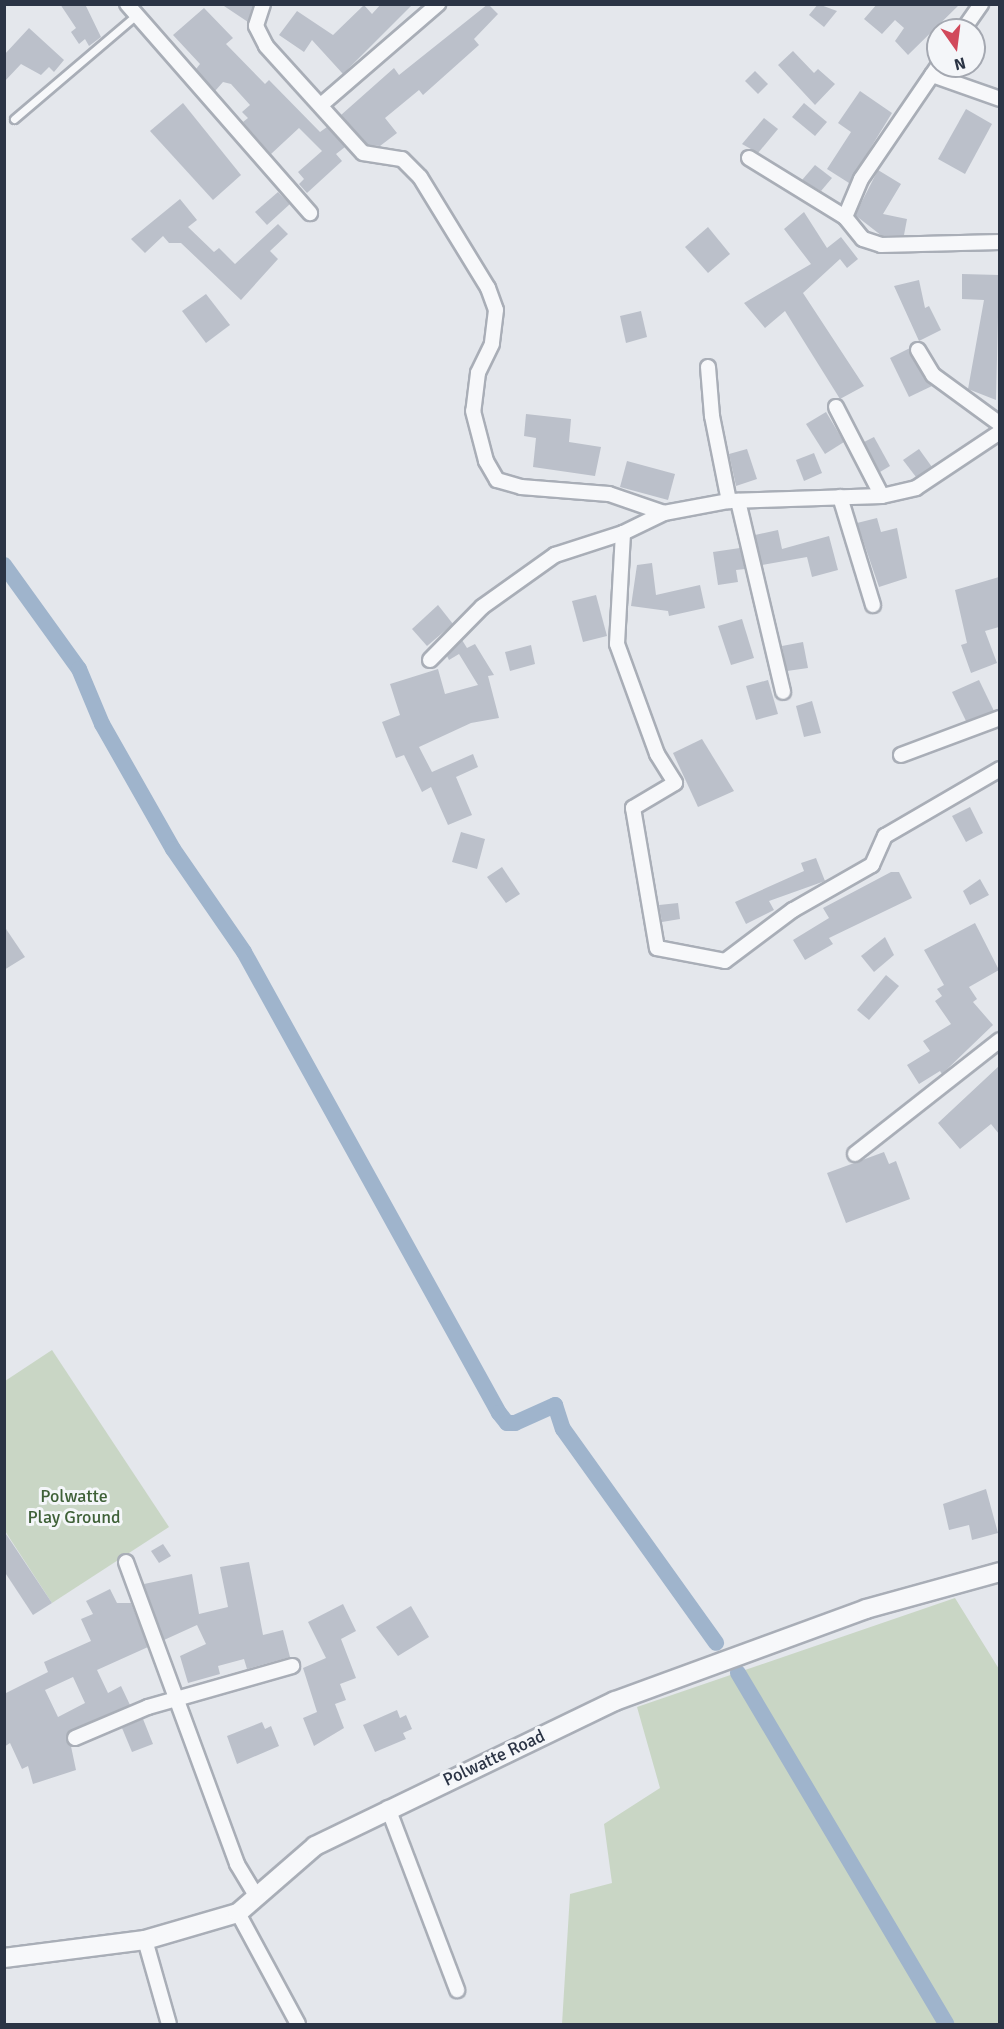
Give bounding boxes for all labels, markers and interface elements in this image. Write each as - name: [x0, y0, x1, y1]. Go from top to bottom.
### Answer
- north arrow: [926, 18, 986, 78]
- text: N: [952, 52, 968, 75]
- park label: Polwatte Play Ground: [27, 1486, 121, 1528]
- street label: Polwatte Road: [440, 1725, 548, 1791]

